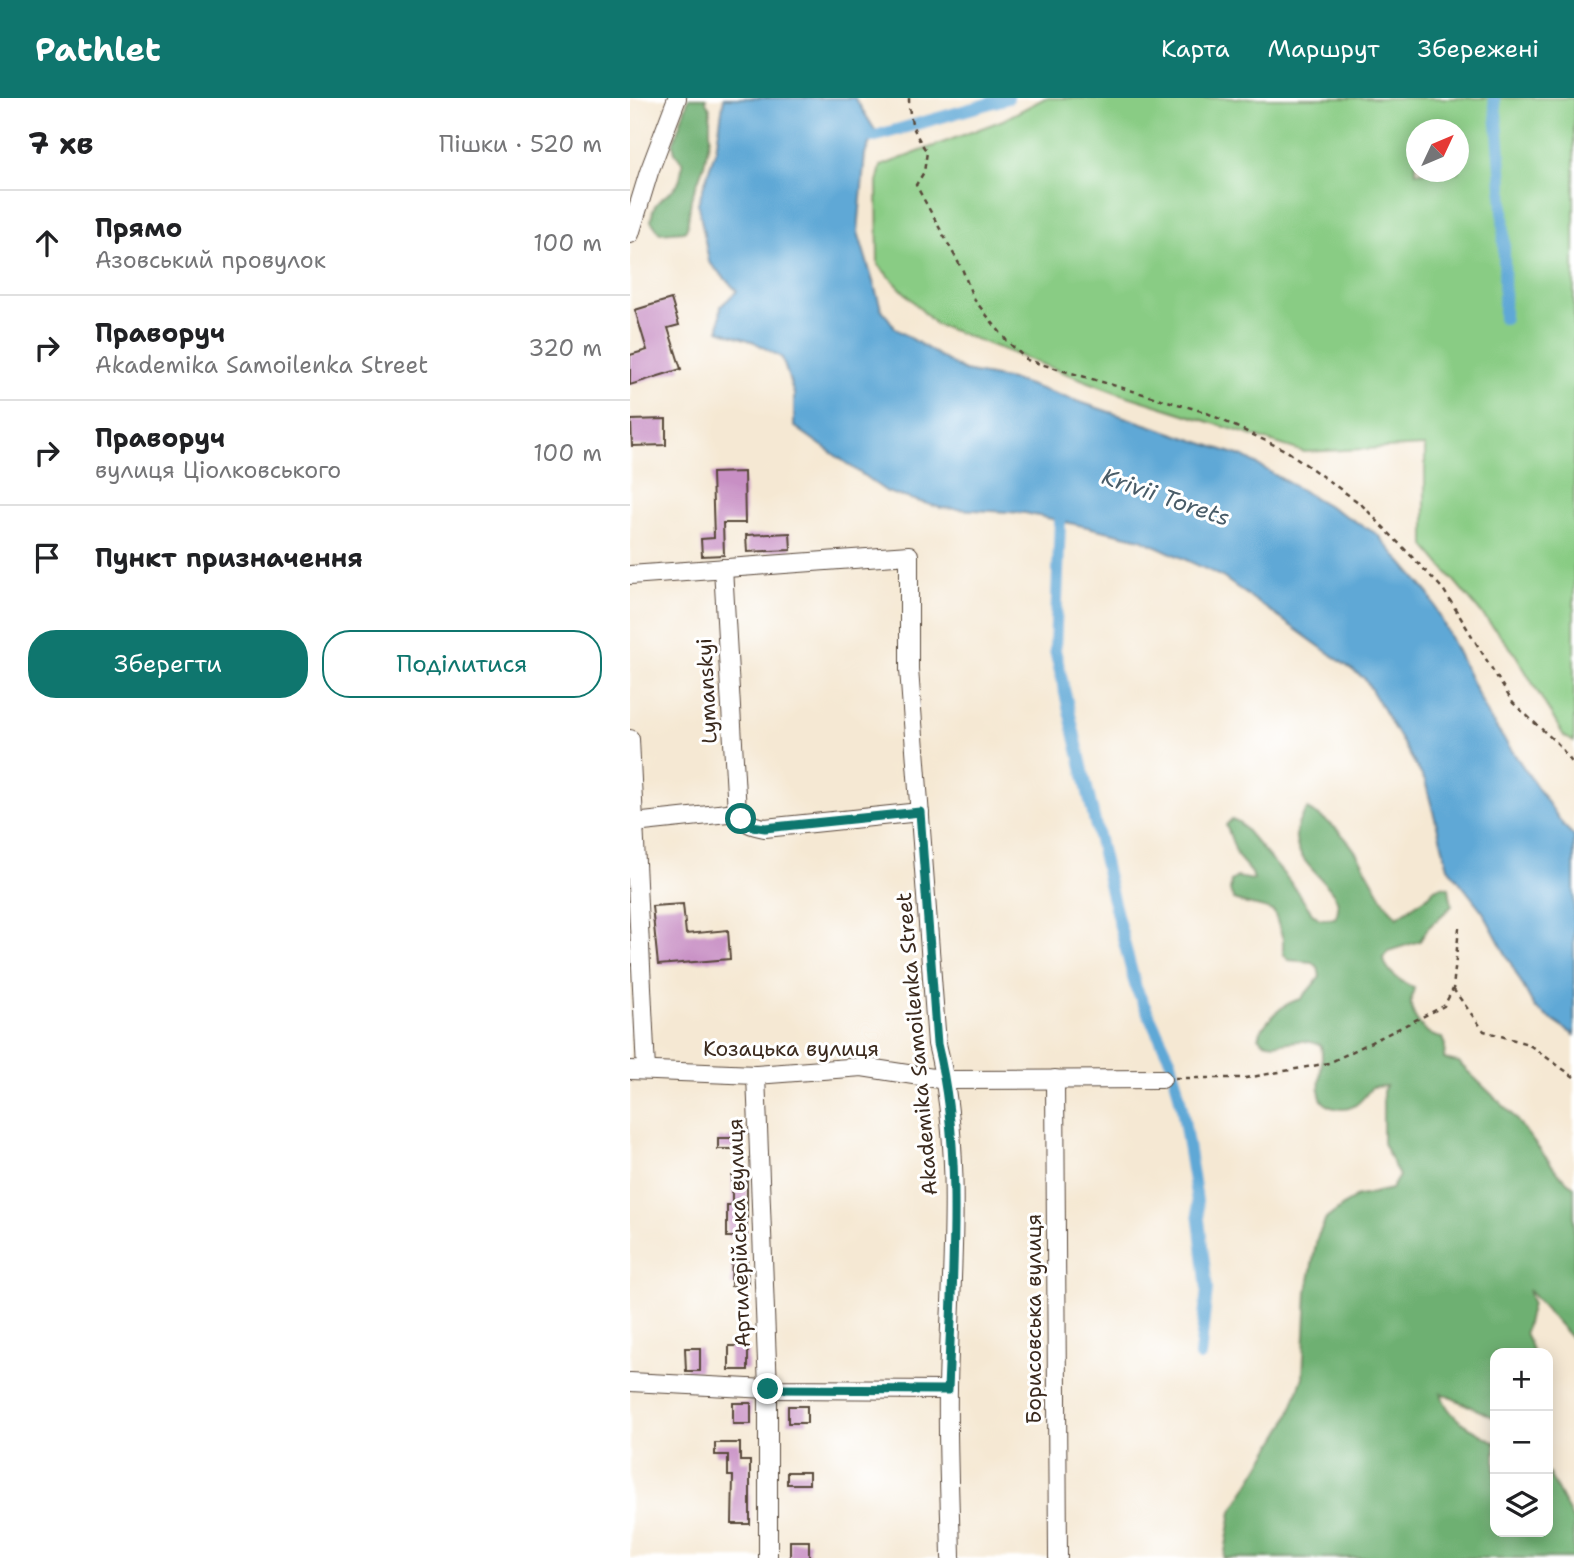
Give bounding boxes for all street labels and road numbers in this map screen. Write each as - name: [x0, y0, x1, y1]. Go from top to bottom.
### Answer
- street label: Lymanskyi: [690, 637, 724, 745]
- street label: Akademika Samoilenka Street: [890, 891, 944, 1197]
- street label: Козацька вулиця: [703, 1035, 879, 1063]
- street label: Артилерійська вулиця: [721, 1118, 757, 1348]
- street label: Борисовська вулиця: [1020, 1214, 1048, 1424]

